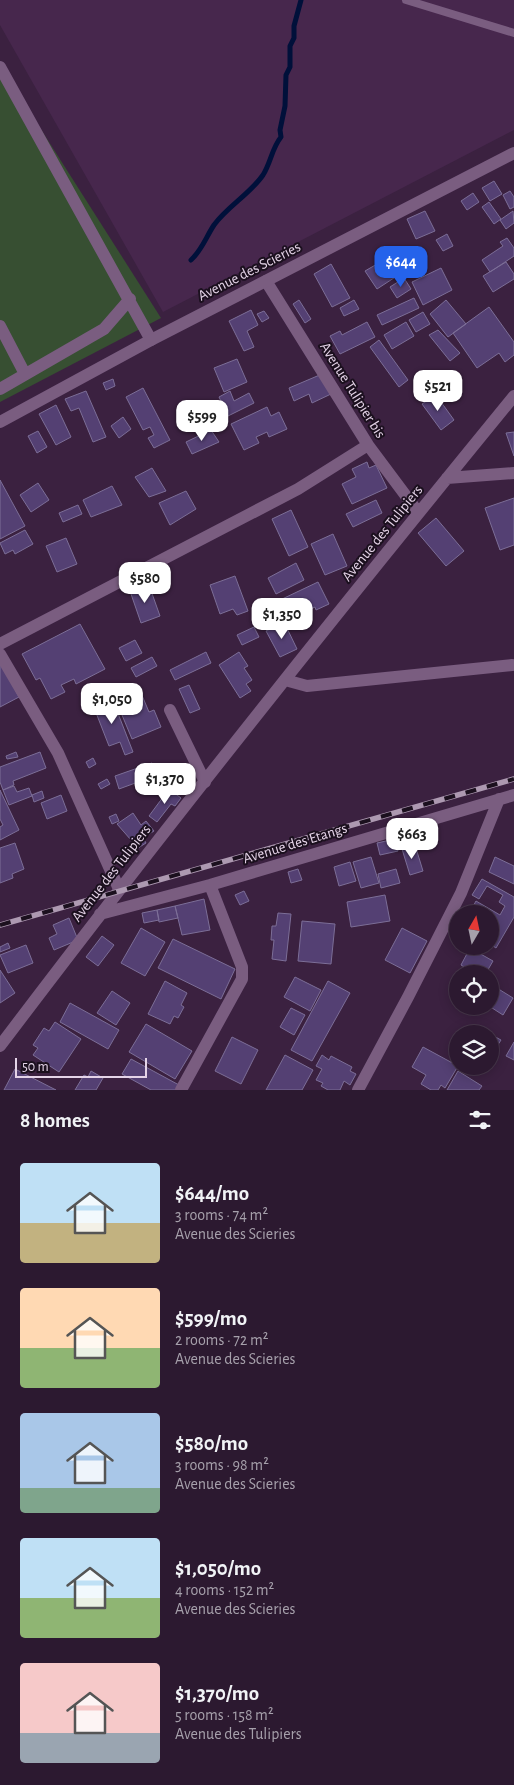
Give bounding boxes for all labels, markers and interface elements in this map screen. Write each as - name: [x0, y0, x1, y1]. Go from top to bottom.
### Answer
- street label: Avenue des Scieries: [196, 239, 303, 304]
- pin: $644: [371, 246, 431, 288]
- text: $644: [385, 254, 417, 270]
- street label: Avenue Tulipier bis: [317, 340, 388, 441]
- pin: $521: [408, 370, 468, 412]
- text: $521: [424, 378, 452, 394]
- pin: $599: [172, 400, 232, 442]
- text: $599: [187, 408, 217, 424]
- street label: Avenue des Tulipiers: [339, 482, 426, 584]
- pin: $580: [115, 562, 175, 604]
- text: $580: [130, 570, 160, 586]
- pin: $1,350: [241, 598, 323, 640]
- text: $1,350: [263, 606, 301, 622]
- pin: $1,050: [71, 682, 153, 725]
- text: $1,050: [92, 691, 132, 707]
- pin: $1,370: [124, 762, 206, 805]
- text: $1,370: [146, 771, 184, 787]
- pin: $663: [382, 818, 442, 860]
- street label: Avenue des Etangs: [241, 821, 349, 866]
- street label: Avenue des Tulipiers: [69, 822, 154, 925]
- text: $663: [397, 826, 427, 842]
- north arrow: [449, 905, 499, 955]
- map controls: [449, 905, 499, 1075]
- button: locate: [449, 965, 499, 1015]
- button: layers: [449, 1025, 499, 1075]
- scale bar: [15, 1055, 148, 1078]
- text: 50 m: [22, 1060, 49, 1074]
- icon: filters: [466, 1106, 494, 1134]
- text: 8 homes: [20, 1110, 90, 1131]
- icon: home: [60, 1183, 120, 1243]
- text: $644/mo: [175, 1183, 249, 1204]
- text: 3 rooms · 74 m²: [175, 1207, 268, 1223]
- text: Avenue des Scieries: [175, 1226, 295, 1242]
- icon: home: [60, 1308, 120, 1368]
- text: $599/mo: [175, 1308, 247, 1329]
- text: 2 rooms · 72 m²: [175, 1332, 268, 1348]
- text: Avenue des Scieries: [175, 1351, 295, 1367]
- icon: home: [60, 1433, 120, 1493]
- text: $580/mo: [175, 1433, 248, 1454]
- text: 3 rooms · 98 m²: [175, 1457, 269, 1473]
- text: Avenue des Scieries: [175, 1476, 295, 1492]
- icon: home: [60, 1558, 120, 1618]
- text: $1,050/mo: [175, 1558, 261, 1579]
- text: 4 rooms · 152 m²: [175, 1582, 274, 1598]
- text: Avenue des Scieries: [175, 1601, 295, 1617]
- icon: home: [60, 1683, 120, 1743]
- text: $1,370/mo: [175, 1683, 259, 1704]
- text: 5 rooms · 158 m²: [175, 1707, 274, 1723]
- text: Avenue des Tulipiers: [175, 1726, 302, 1742]

